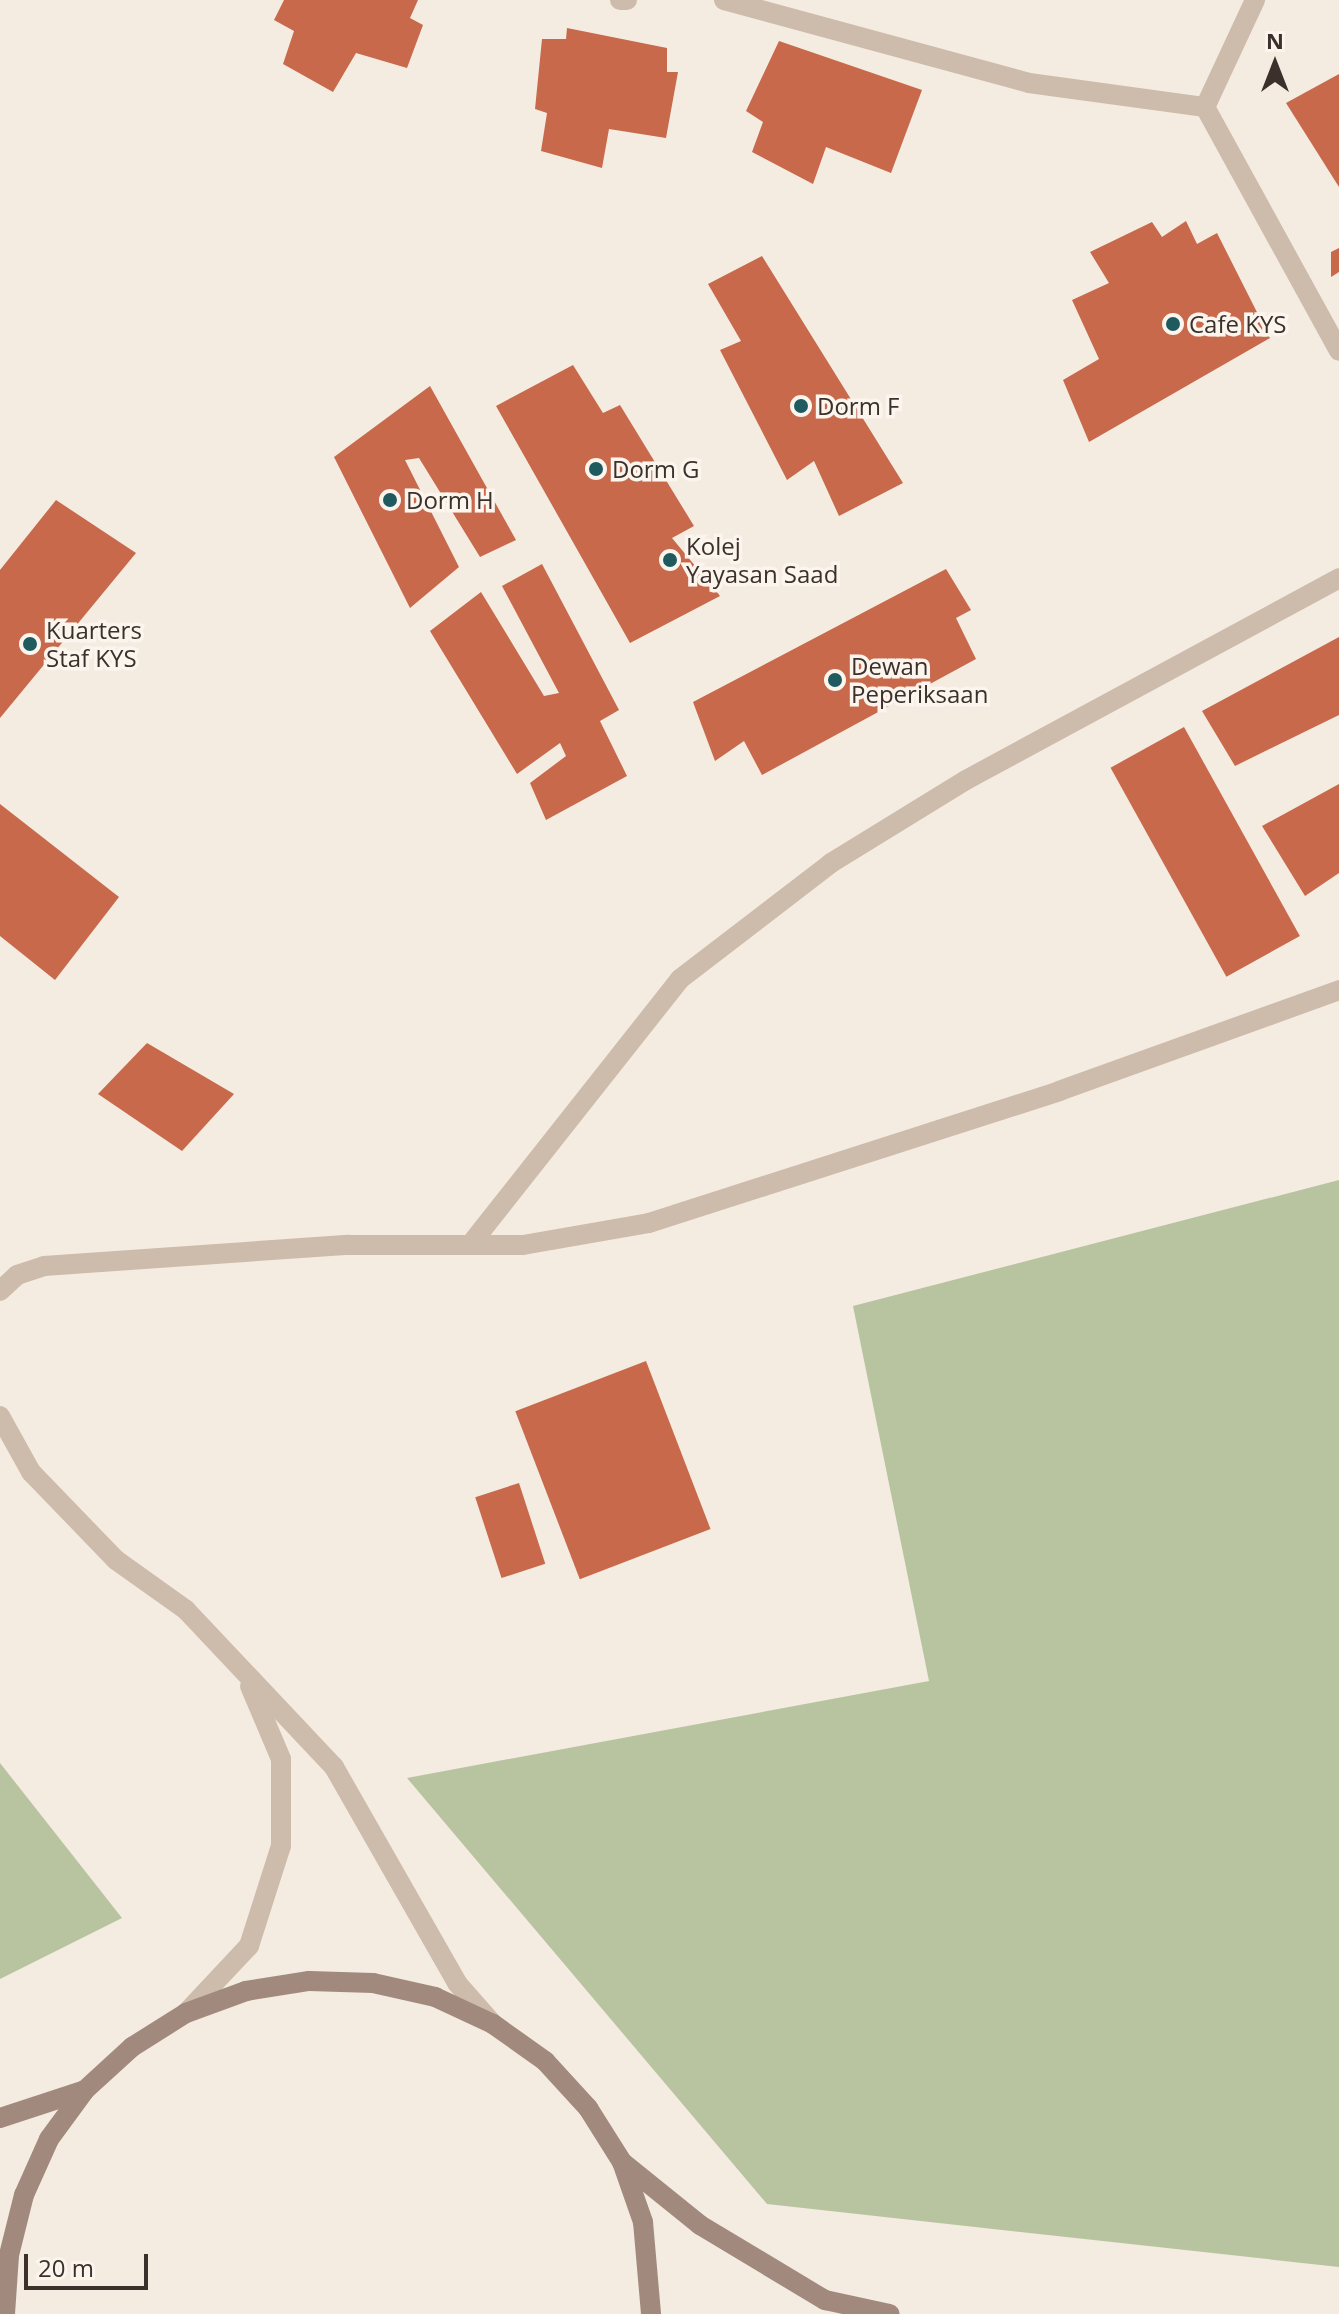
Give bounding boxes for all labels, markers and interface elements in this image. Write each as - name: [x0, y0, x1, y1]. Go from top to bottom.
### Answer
- north arrow: [1235, 24, 1315, 104]
- text: N: [1266, 25, 1284, 55]
- place label: Cafe KYS: [1189, 310, 1287, 338]
- marker: Cafe KYS: [1164, 315, 1182, 333]
- place label: Dorm F: [817, 392, 900, 420]
- marker: Dorm F: [792, 397, 810, 415]
- place label: Dorm G: [612, 455, 700, 483]
- marker: Dorm G: [587, 460, 605, 478]
- place label: Dorm H: [406, 486, 494, 514]
- marker: Dorm H: [381, 491, 399, 509]
- place label: Kolej Yayasan Saad: [686, 532, 838, 588]
- marker: Kolej Yayasan Saad: [661, 551, 679, 569]
- place label: Kuarters Staf KYS: [46, 616, 142, 672]
- marker: Kuarters Staf KYS: [21, 635, 39, 653]
- place label: Dewan Peperiksaan: [851, 652, 988, 708]
- marker: Dewan Peperiksaan: [826, 671, 844, 689]
- scale bar: [28, 2238, 152, 2288]
- text: 20 m: [38, 2251, 94, 2284]

